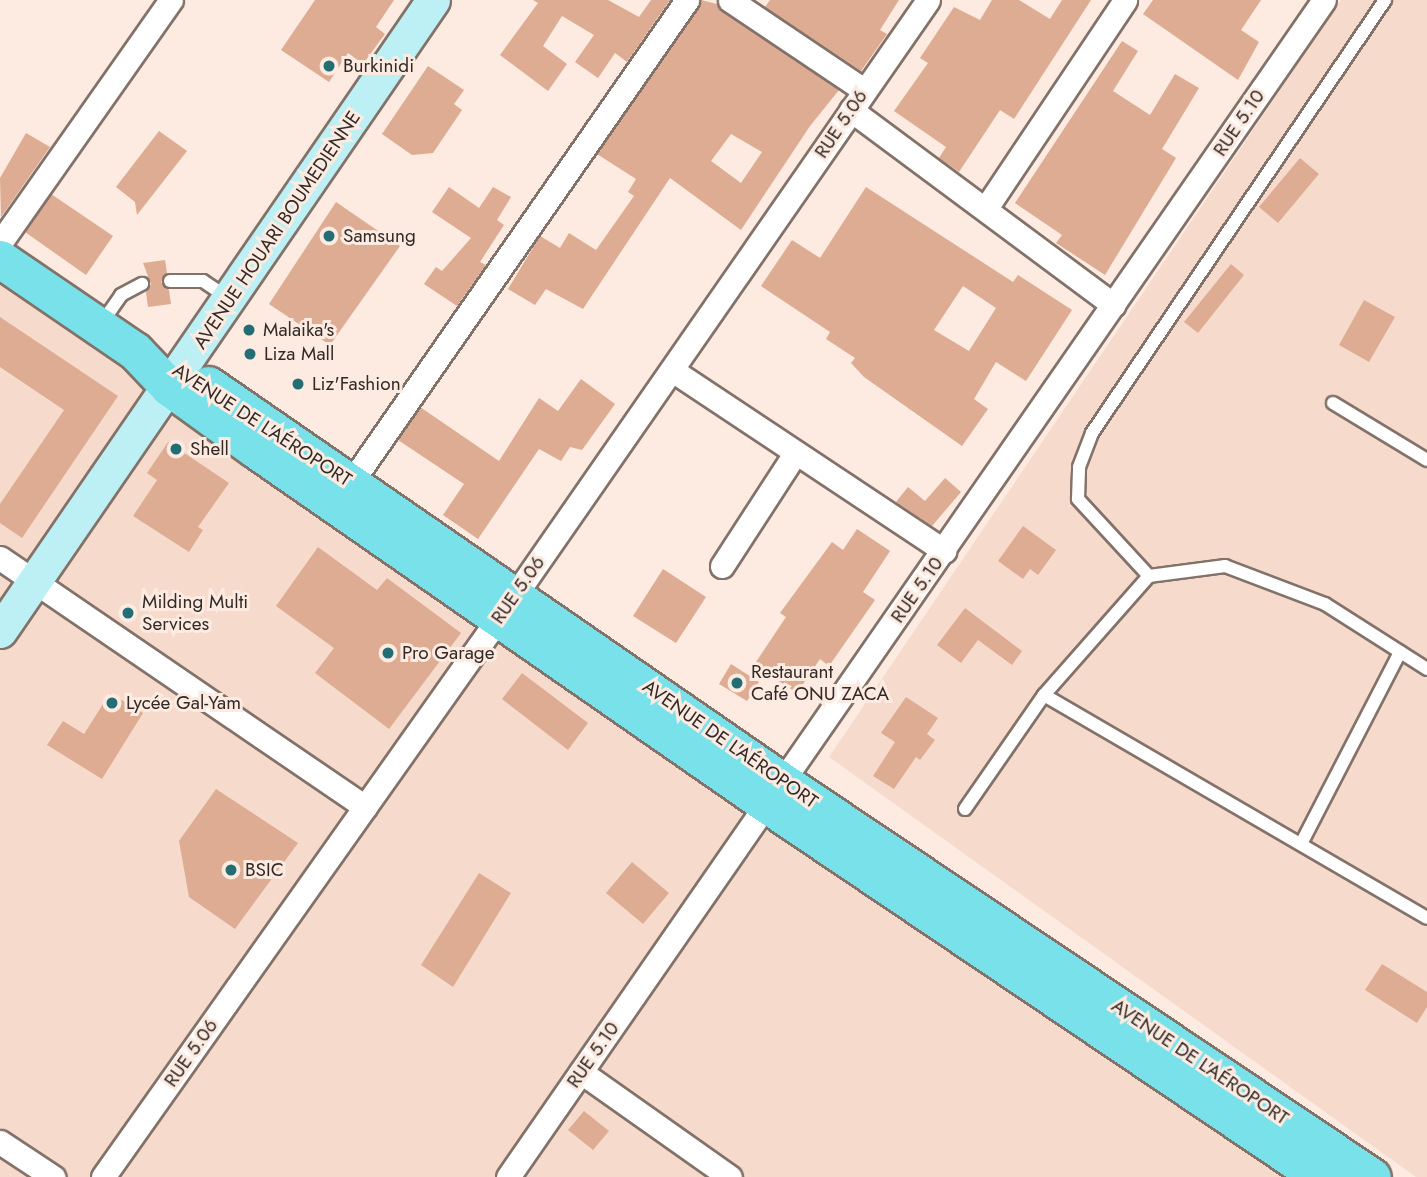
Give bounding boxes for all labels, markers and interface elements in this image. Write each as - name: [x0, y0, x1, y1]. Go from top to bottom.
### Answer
- place label: Burkinidi: [343, 55, 414, 77]
- marker: Burkinidi: [321, 58, 337, 74]
- street label: RUE 5.06: [810, 86, 872, 162]
- street label: RUE 5.10: [1209, 86, 1269, 160]
- street label: AVENUE HOUARI BOUMEDIENNE: [189, 107, 365, 353]
- place label: Samsung: [343, 225, 416, 247]
- marker: Samsung: [321, 228, 337, 244]
- place label: Malaika's: [263, 319, 334, 341]
- marker: Malaika's: [241, 322, 257, 338]
- place label: Liza Mall: [264, 343, 334, 365]
- marker: Liza Mall: [242, 346, 258, 362]
- street label: AVENUE DE L'AÉROPORT: [168, 359, 356, 491]
- place label: Liz'Fashion: [312, 373, 401, 395]
- marker: Liz'Fashion: [290, 376, 306, 392]
- place label: Shell: [190, 438, 229, 460]
- marker: Shell: [168, 441, 184, 457]
- street label: RUE 5.06: [486, 552, 550, 628]
- street label: RUE 5.10: [886, 553, 948, 627]
- place label: Milding Multi Services: [142, 591, 248, 635]
- marker: Milding Multi Services: [120, 605, 136, 621]
- place label: Pro Garage: [402, 642, 494, 664]
- marker: Pro Garage: [380, 645, 396, 661]
- place label: Restaurant Café ONU ZACA: [751, 661, 889, 705]
- street label: AVENUE DE L'AÉROPORT: [638, 675, 822, 813]
- marker: Restaurant Café ONU ZACA: [729, 675, 745, 691]
- place label: Lycée Gal-Yam: [126, 692, 241, 714]
- marker: Lycée Gal-Yam: [104, 695, 120, 711]
- place label: BSIC: [245, 859, 284, 881]
- marker: BSIC: [223, 862, 239, 878]
- street label: AVENUE DE L'AÉROPORT: [1107, 994, 1293, 1130]
- street label: RUE 5.06: [159, 1015, 223, 1091]
- street label: RUE 5.10: [562, 1018, 624, 1092]

